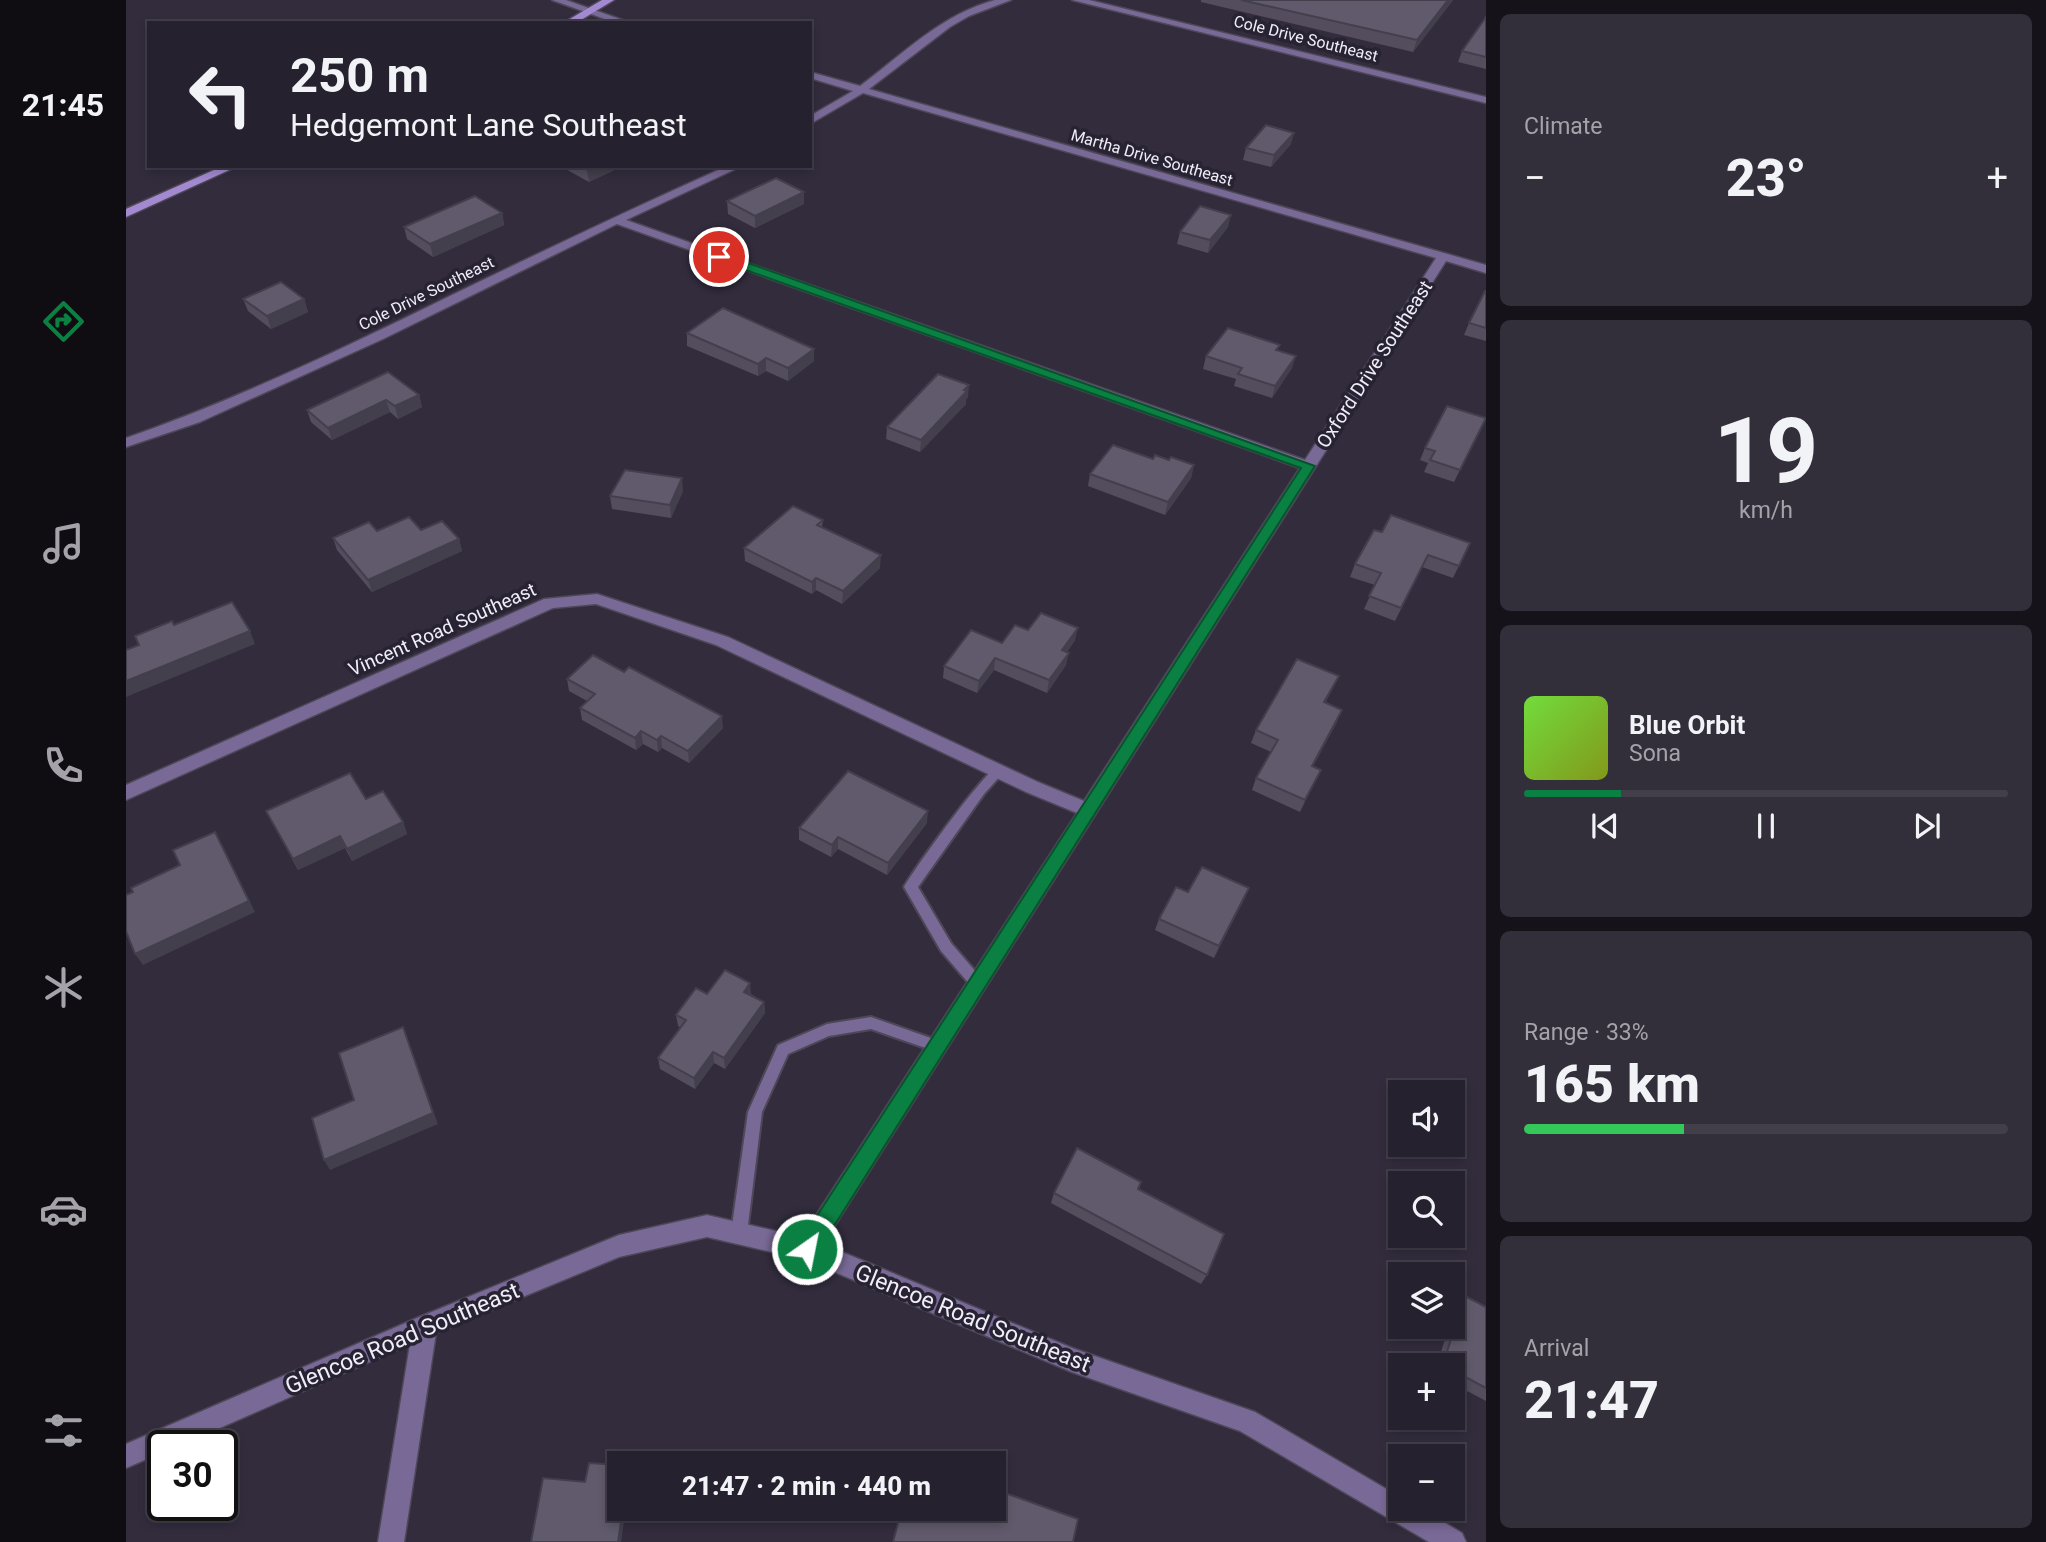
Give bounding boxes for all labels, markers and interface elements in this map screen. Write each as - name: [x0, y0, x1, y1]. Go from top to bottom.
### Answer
- street label: Cole Drive Southeast: [1232, 11, 1380, 66]
- text: 250 m: [290, 47, 429, 104]
- icon: left: [175, 49, 266, 140]
- text: 21:45: [22, 86, 104, 124]
- text: Hedgemont Lane Southeast: [290, 106, 687, 144]
- text: Climate: [1524, 113, 1603, 140]
- street label: Martha Drive Southeast: [1069, 125, 1235, 190]
- text: 23°: [1726, 148, 1806, 209]
- text: −: [1524, 156, 1546, 200]
- text: +: [1986, 156, 2008, 200]
- pin: [689, 227, 749, 287]
- icon: arrive: [700, 238, 738, 276]
- street label: Cole Drive Southeast: [356, 252, 497, 334]
- street label: Oxford Drive Southeast: [1312, 276, 1437, 452]
- icon: directions: [39, 297, 88, 346]
- text: 19: [1714, 398, 1818, 504]
- text: km/h: [1739, 497, 1793, 524]
- icon: music: [39, 519, 88, 568]
- street label: Vincent Road Southeast: [345, 578, 539, 681]
- text: Blue Orbit: [1629, 710, 1745, 740]
- text: Sona: [1629, 740, 1681, 767]
- icon: phone: [39, 741, 88, 790]
- icon: previous: [1586, 807, 1624, 845]
- icon: pause: [1747, 807, 1785, 845]
- icon: next: [1908, 807, 1946, 845]
- icon: climate: [39, 963, 88, 1012]
- text: Range · 33%: [1524, 1019, 1649, 1046]
- text: 165 km: [1524, 1054, 1700, 1115]
- map controls: [1388, 1080, 1465, 1521]
- button: sound: [1388, 1080, 1465, 1157]
- button: search: [1388, 1171, 1465, 1248]
- icon: car: [39, 1185, 88, 1234]
- position arrow: [770, 1212, 844, 1286]
- street label: Glencoe Road Southeast: [851, 1259, 1094, 1378]
- button: layers: [1388, 1262, 1465, 1339]
- street label: Glencoe Road Southeast: [281, 1277, 523, 1400]
- text: Arrival: [1524, 1335, 1589, 1362]
- button: +: [1388, 1353, 1465, 1430]
- text: 21:47: [1524, 1370, 1659, 1431]
- icon: filters: [39, 1406, 88, 1455]
- speed limit sign: 30: [147, 1430, 238, 1521]
- button: −: [1388, 1444, 1465, 1521]
- text: 21:47 · 2 min · 440 m: [682, 1471, 931, 1501]

